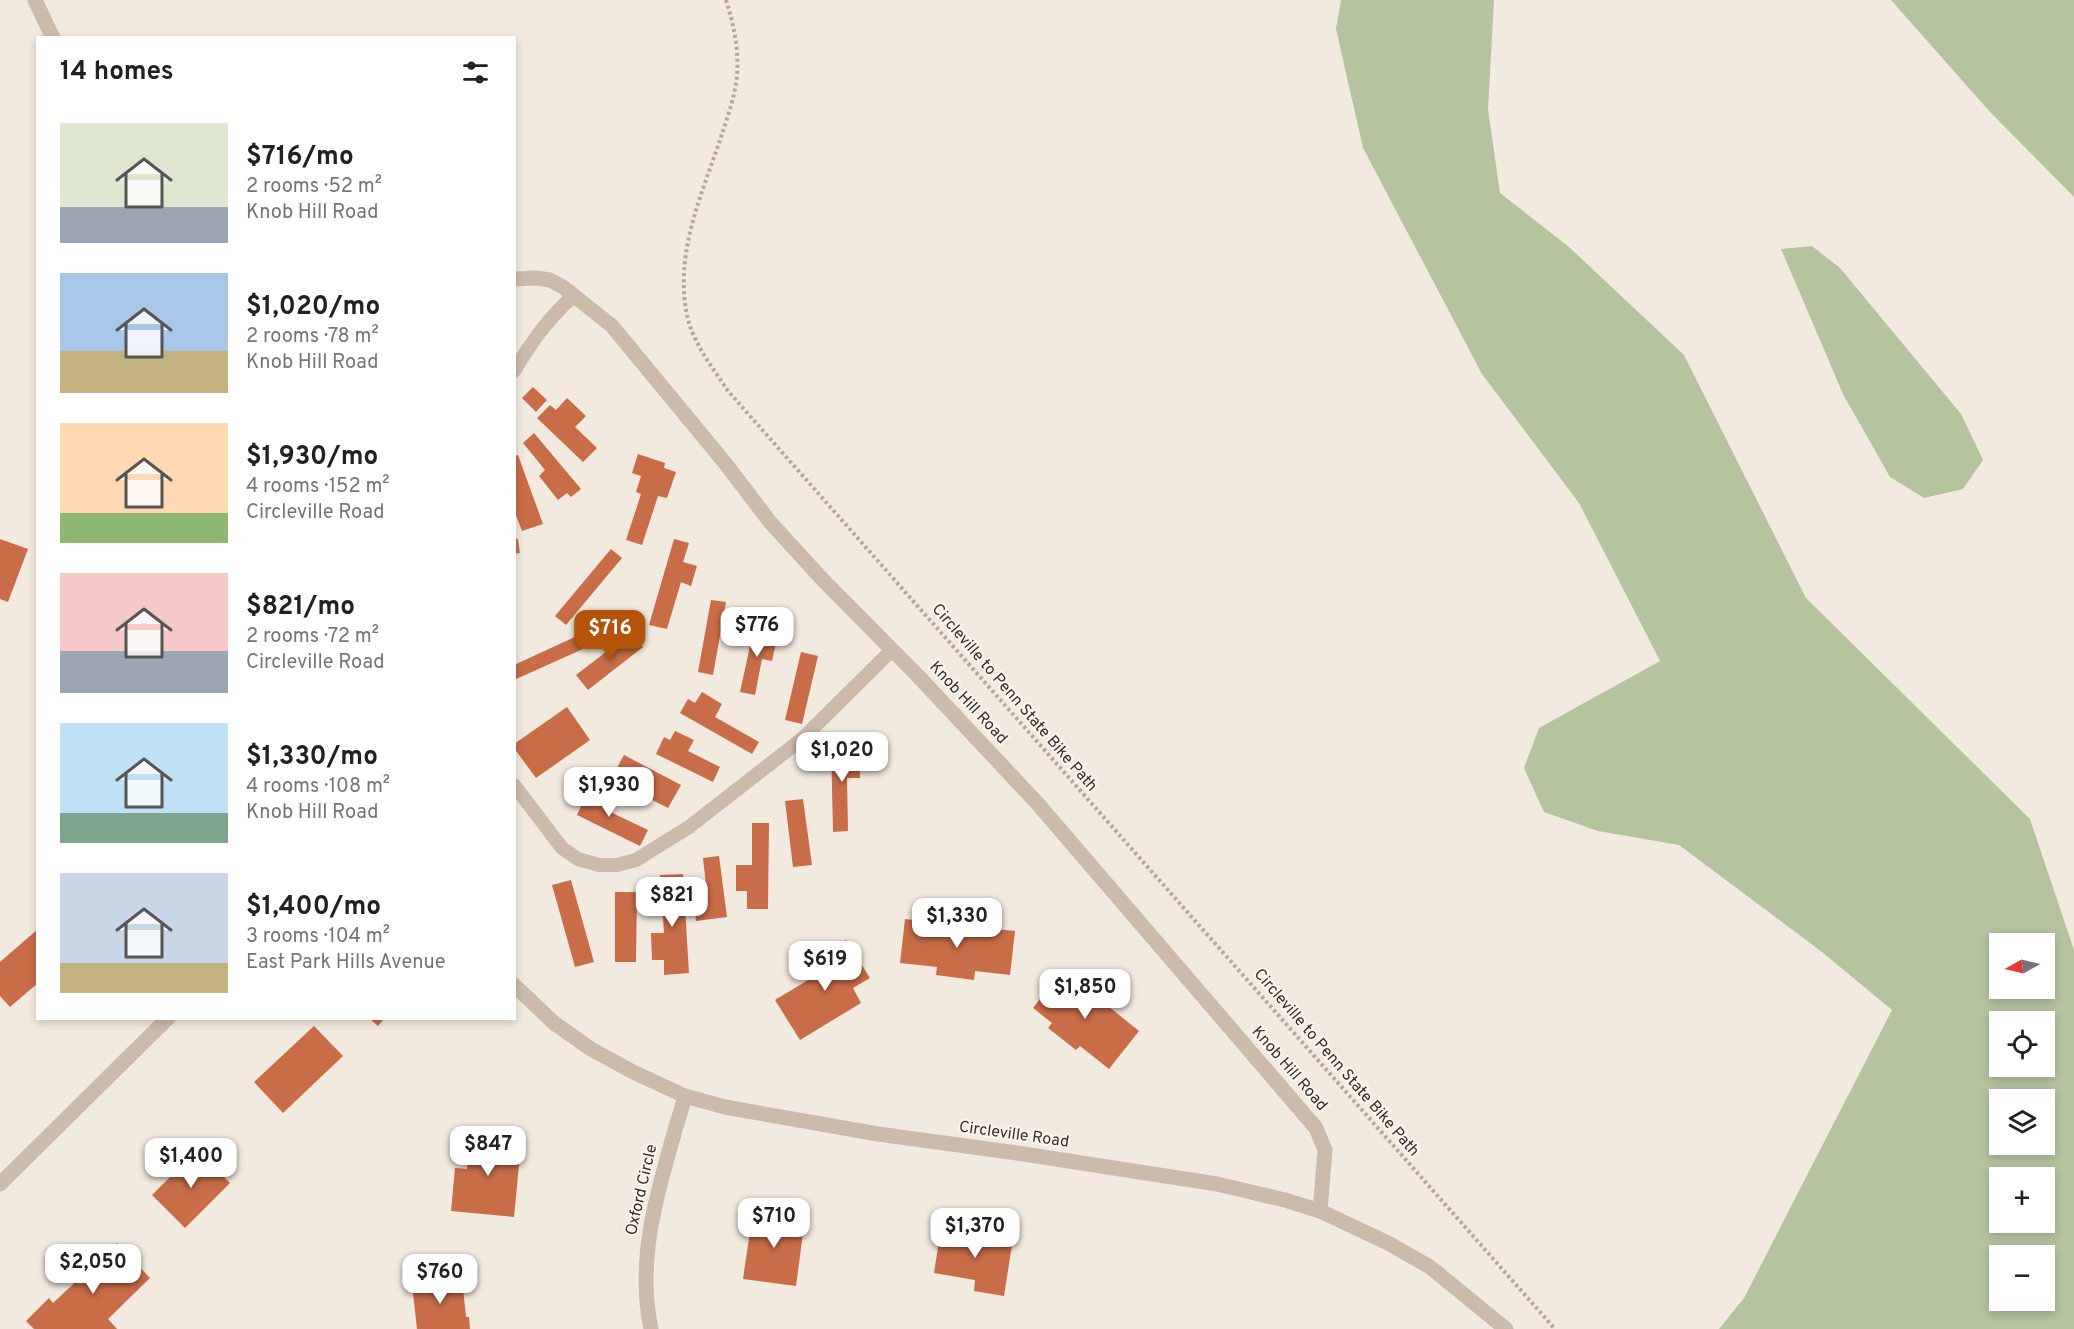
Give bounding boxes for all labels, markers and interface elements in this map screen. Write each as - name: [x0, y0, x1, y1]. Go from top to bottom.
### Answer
- text: 14 homes: [60, 56, 174, 89]
- icon: filters: [459, 56, 492, 89]
- text: $716/mo: [246, 141, 354, 174]
- icon: home: [108, 147, 180, 219]
- text: 2 rooms · 52 m²: [246, 174, 382, 200]
- text: Knob Hill Road: [246, 200, 378, 226]
- text: $1,020/mo: [246, 291, 380, 324]
- icon: home: [108, 297, 180, 369]
- text: 2 rooms · 78 m²: [246, 324, 379, 350]
- text: Knob Hill Road: [246, 350, 378, 376]
- text: $1,930/mo: [246, 441, 378, 474]
- icon: home: [108, 447, 180, 519]
- text: 4 rooms · 152 m²: [246, 474, 390, 500]
- text: Circleville Road: [246, 500, 384, 526]
- text: $821/mo: [246, 591, 355, 624]
- icon: home: [108, 597, 180, 669]
- street label: Circleville to Penn State Bike Path: [927, 600, 1101, 796]
- pin: $776: [721, 607, 793, 658]
- pin: $716: [574, 610, 646, 661]
- text: $776: [735, 613, 779, 639]
- text: $716: [588, 616, 632, 642]
- text: 2 rooms · 72 m²: [246, 624, 379, 650]
- text: Circleville Road: [246, 650, 384, 676]
- street label: Knob Hill Road: [925, 657, 1011, 749]
- pin: $1,020: [793, 732, 891, 783]
- text: $1,020: [810, 738, 874, 764]
- text: $1,330/mo: [246, 741, 378, 774]
- icon: home: [108, 747, 180, 819]
- pin: $1,930: [560, 767, 658, 818]
- text: $1,930: [578, 773, 640, 799]
- text: 4 rooms · 108 m²: [246, 774, 390, 800]
- text: Knob Hill Road: [246, 800, 378, 826]
- pin: $821: [636, 877, 708, 928]
- text: $821: [650, 883, 694, 909]
- text: $1,400/mo: [246, 891, 381, 924]
- icon: home: [108, 897, 180, 969]
- pin: $1,330: [908, 898, 1006, 949]
- text: $1,330: [926, 904, 988, 930]
- text: 3 rooms · 104 m²: [246, 924, 390, 950]
- north arrow: [1989, 933, 2055, 999]
- map controls: [1989, 933, 2055, 1311]
- pin: $619: [789, 941, 861, 992]
- text: $619: [803, 947, 847, 973]
- text: East Park Hills Avenue: [246, 950, 446, 976]
- street label: Circleville to Penn State Bike Path: [1249, 965, 1423, 1161]
- pin: $1,850: [1036, 969, 1134, 1020]
- text: $1,850: [1053, 975, 1117, 1001]
- button: locate: [1989, 1011, 2055, 1077]
- street label: Knob Hill Road: [1247, 1022, 1331, 1116]
- button: layers: [1989, 1089, 2055, 1155]
- street label: Circleville Road: [958, 1117, 1070, 1153]
- pin: $847: [452, 1126, 524, 1177]
- text: $847: [464, 1132, 512, 1158]
- pin: $1,400: [142, 1138, 240, 1189]
- street label: Oxford Circle: [622, 1143, 662, 1237]
- text: $1,400: [159, 1144, 223, 1170]
- button: +: [1989, 1167, 2055, 1233]
- pin: $710: [738, 1198, 810, 1249]
- text: $710: [752, 1204, 796, 1230]
- pin: $1,370: [926, 1208, 1024, 1259]
- text: $1,370: [945, 1214, 1005, 1240]
- pin: $2,050: [44, 1244, 142, 1295]
- button: −: [1989, 1245, 2055, 1311]
- text: $2,050: [59, 1250, 127, 1276]
- pin: $760: [404, 1254, 476, 1305]
- text: $760: [416, 1260, 464, 1286]

